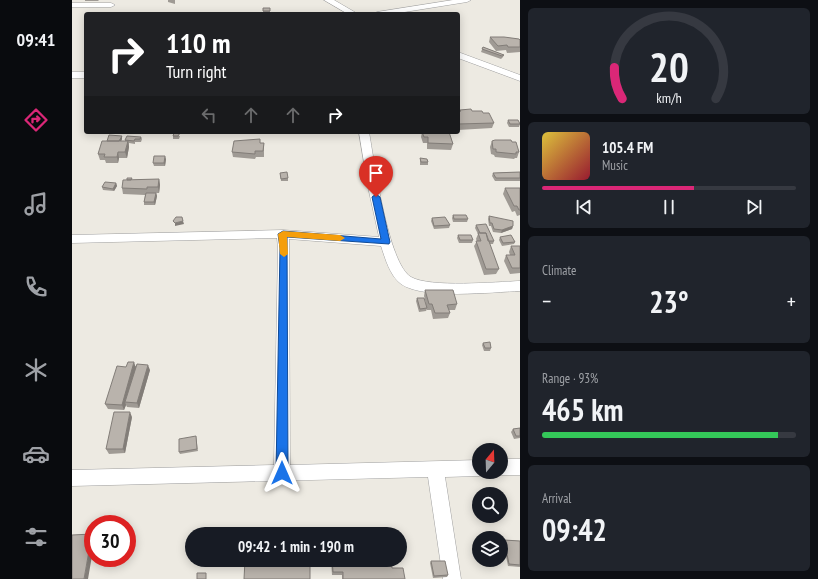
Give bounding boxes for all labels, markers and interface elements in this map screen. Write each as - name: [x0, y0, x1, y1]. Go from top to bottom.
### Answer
- text: 110 m: [166, 24, 230, 61]
- text: 09:41: [17, 28, 55, 51]
- icon: right: [100, 28, 152, 80]
- text: 20: [649, 40, 689, 93]
- text: Turn right: [166, 60, 226, 83]
- text: km/h: [656, 88, 682, 107]
- icon: left: [198, 104, 220, 126]
- icon: ahead: [240, 104, 262, 126]
- icon: ahead: [282, 104, 304, 126]
- icon: right: [324, 104, 346, 126]
- icon: directions: [22, 106, 50, 134]
- text: 105.4 FM: [602, 138, 653, 157]
- pin: [359, 156, 393, 197]
- text: Music: [602, 157, 628, 174]
- icon: arrive: [365, 162, 387, 184]
- icon: music: [22, 190, 50, 218]
- icon: previous: [573, 196, 595, 218]
- icon: pause: [658, 196, 680, 218]
- icon: next: [743, 196, 765, 218]
- text: Climate: [542, 262, 576, 279]
- icon: phone: [22, 273, 50, 301]
- text: 23°: [649, 282, 689, 321]
- text: −: [542, 287, 551, 315]
- text: +: [787, 287, 796, 315]
- icon: climate: [22, 356, 50, 384]
- text: Range · 93%: [542, 370, 598, 387]
- text: 465 km: [542, 390, 623, 429]
- icon: car: [22, 440, 50, 468]
- north arrow: [472, 443, 508, 479]
- map controls: [472, 443, 508, 567]
- position arrow: [261, 452, 303, 494]
- button: search: [472, 487, 508, 523]
- text: Arrival: [542, 490, 571, 507]
- text: 09:42: [542, 510, 607, 549]
- speed limit sign: 30: [84, 515, 136, 567]
- icon: filters: [22, 523, 50, 551]
- button: layers: [472, 531, 508, 567]
- text: 09:42 · 1 min · 190 m: [238, 537, 354, 556]

